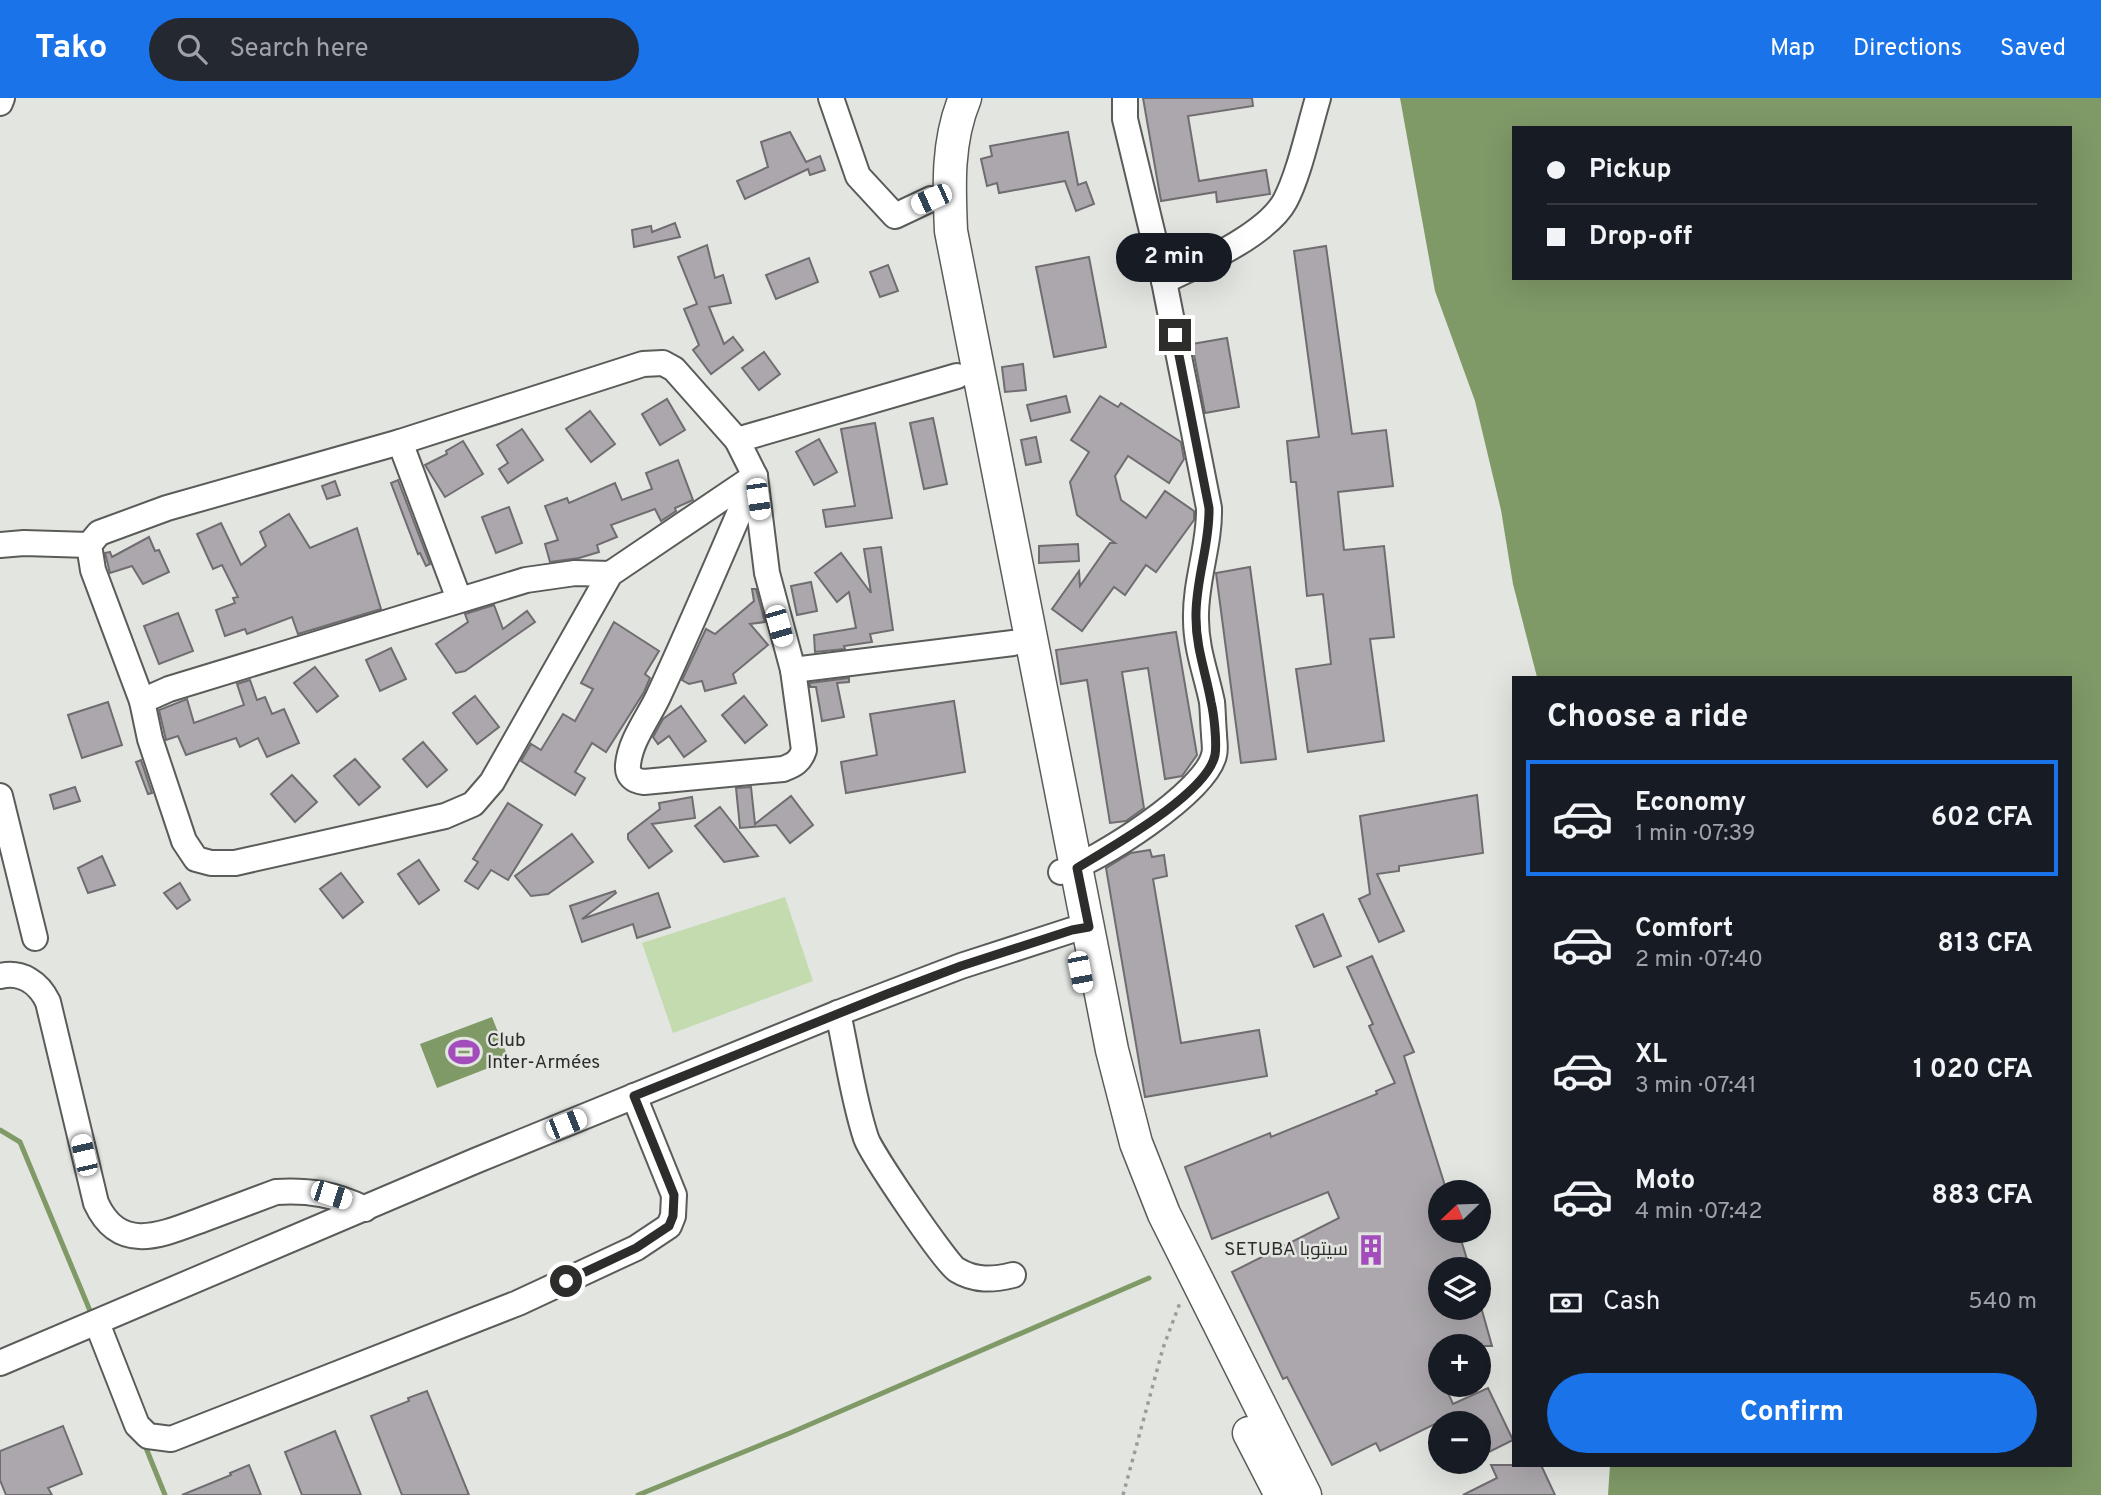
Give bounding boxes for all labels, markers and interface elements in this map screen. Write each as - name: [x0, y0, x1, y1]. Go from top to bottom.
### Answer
- search box: [149, 18, 639, 81]
- text: Tako: [35, 28, 107, 70]
- icon: search: [173, 30, 211, 68]
- text: Search here: [229, 33, 368, 66]
- text: Map: [1770, 34, 1815, 64]
- text: Directions: [1853, 34, 1962, 64]
- text: Saved: [2000, 34, 2066, 64]
- text: Pickup: [1589, 154, 1672, 187]
- car: [908, 181, 955, 217]
- text: Drop-off: [1589, 221, 1692, 254]
- callout: 2 min: [1117, 233, 1233, 282]
- text: 2 min: [1144, 243, 1204, 272]
- route end: [1159, 319, 1191, 351]
- car: [745, 477, 772, 521]
- car: [764, 603, 795, 649]
- text: Choose a ride: [1547, 698, 1748, 738]
- icon: car: [1551, 787, 1614, 850]
- text: Economy: [1635, 787, 1746, 820]
- text: 602 CFA: [1931, 802, 2033, 835]
- text: 1 min · 07:39: [1635, 820, 1756, 849]
- icon: car: [1551, 913, 1614, 976]
- text: Comfort: [1635, 913, 1733, 946]
- text: 813 CFA: [1938, 928, 2033, 961]
- text: 2 min · 07:40: [1635, 946, 1763, 975]
- car: [1066, 949, 1095, 995]
- place label: Club Inter-Armées: [487, 1029, 600, 1075]
- sports icon: Club Inter-Armées: [447, 1035, 481, 1069]
- icon: car: [1551, 1039, 1614, 1102]
- text: XL: [1635, 1039, 1667, 1072]
- text: 1 020 CFA: [1913, 1054, 2033, 1087]
- text: 3 min · 07:41: [1635, 1072, 1757, 1101]
- car: [543, 1106, 590, 1142]
- car: [70, 1132, 99, 1178]
- icon: car: [1551, 1165, 1614, 1228]
- text: Moto: [1635, 1165, 1695, 1198]
- car: [308, 1179, 355, 1211]
- north arrow: [1428, 1180, 1491, 1242]
- map controls: [1428, 1180, 1491, 1474]
- text: 883 CFA: [1932, 1180, 2033, 1213]
- text: 4 min · 07:42: [1635, 1198, 1762, 1227]
- building icon: SETUBA سيتوبا: [1354, 1233, 1388, 1267]
- place label: SETUBA سيتوبا: [1224, 1238, 1348, 1262]
- button: layers: [1428, 1257, 1491, 1320]
- route start: [550, 1265, 582, 1297]
- icon: cash: [1547, 1284, 1585, 1322]
- text: Cash: [1603, 1286, 1660, 1319]
- text: 540 m: [1968, 1288, 2037, 1317]
- button: +: [1428, 1334, 1491, 1397]
- button: Confirm: [1547, 1373, 2037, 1453]
- button: −: [1428, 1411, 1491, 1474]

